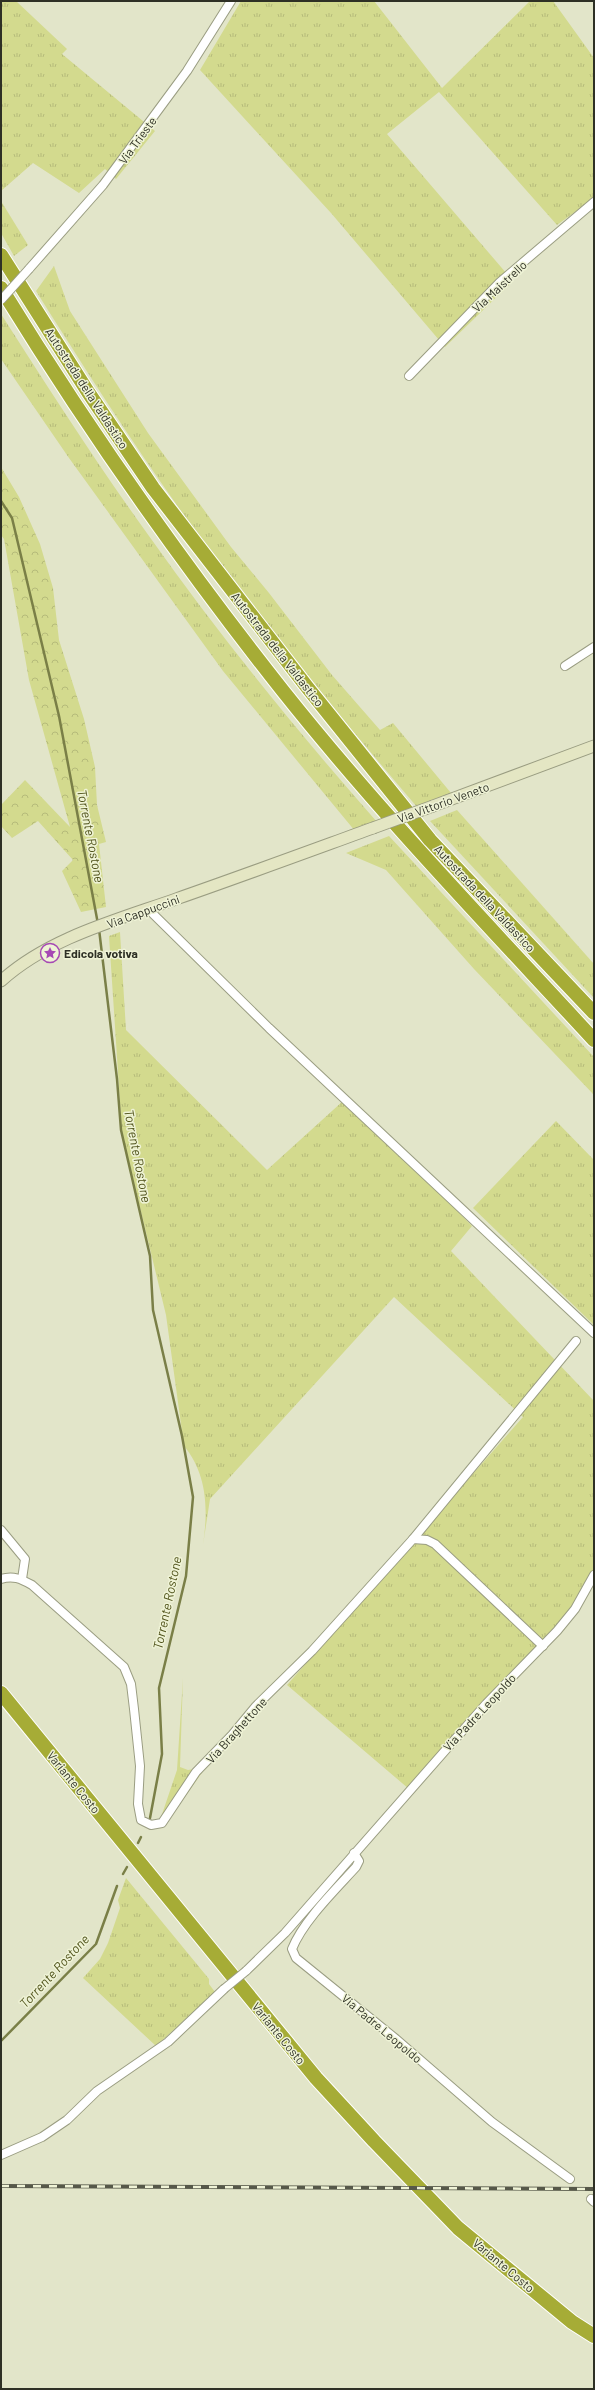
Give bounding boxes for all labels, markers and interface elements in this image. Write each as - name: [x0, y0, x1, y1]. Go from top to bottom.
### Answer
- street label: Via Trieste: [115, 114, 159, 166]
- street label: Via Maistrello: [469, 257, 529, 315]
- street label: Autostrada della Valdastico: [43, 325, 131, 451]
- street label: Autostrada della Valdastico: [229, 589, 327, 709]
- street label: Via Vittorio Veneto: [395, 779, 491, 825]
- water label: Torrente Rostone: [74, 788, 108, 884]
- street label: Autostrada della Valdastico: [432, 842, 538, 954]
- street label: Via Cappuccini: [105, 891, 181, 931]
- place icon: Edicola votiva: [39, 942, 61, 964]
- place label: Edicola votiva: [64, 946, 138, 960]
- water label: Torrente Rostone: [121, 1108, 155, 1204]
- water label: Torrente Rostone: [149, 1555, 185, 1651]
- street label: Via Padre Leopoldo: [440, 1671, 518, 1753]
- street label: Via Braghettone: [203, 1694, 269, 1766]
- street label: Variante Costo: [45, 1748, 103, 1816]
- water label: Torrente Rostone: [16, 1931, 92, 2011]
- street label: Via Padre Leopoldo: [339, 1990, 425, 2066]
- street label: Variante Costo: [250, 1999, 308, 2067]
- street label: Variante Costo: [470, 2235, 538, 2295]

